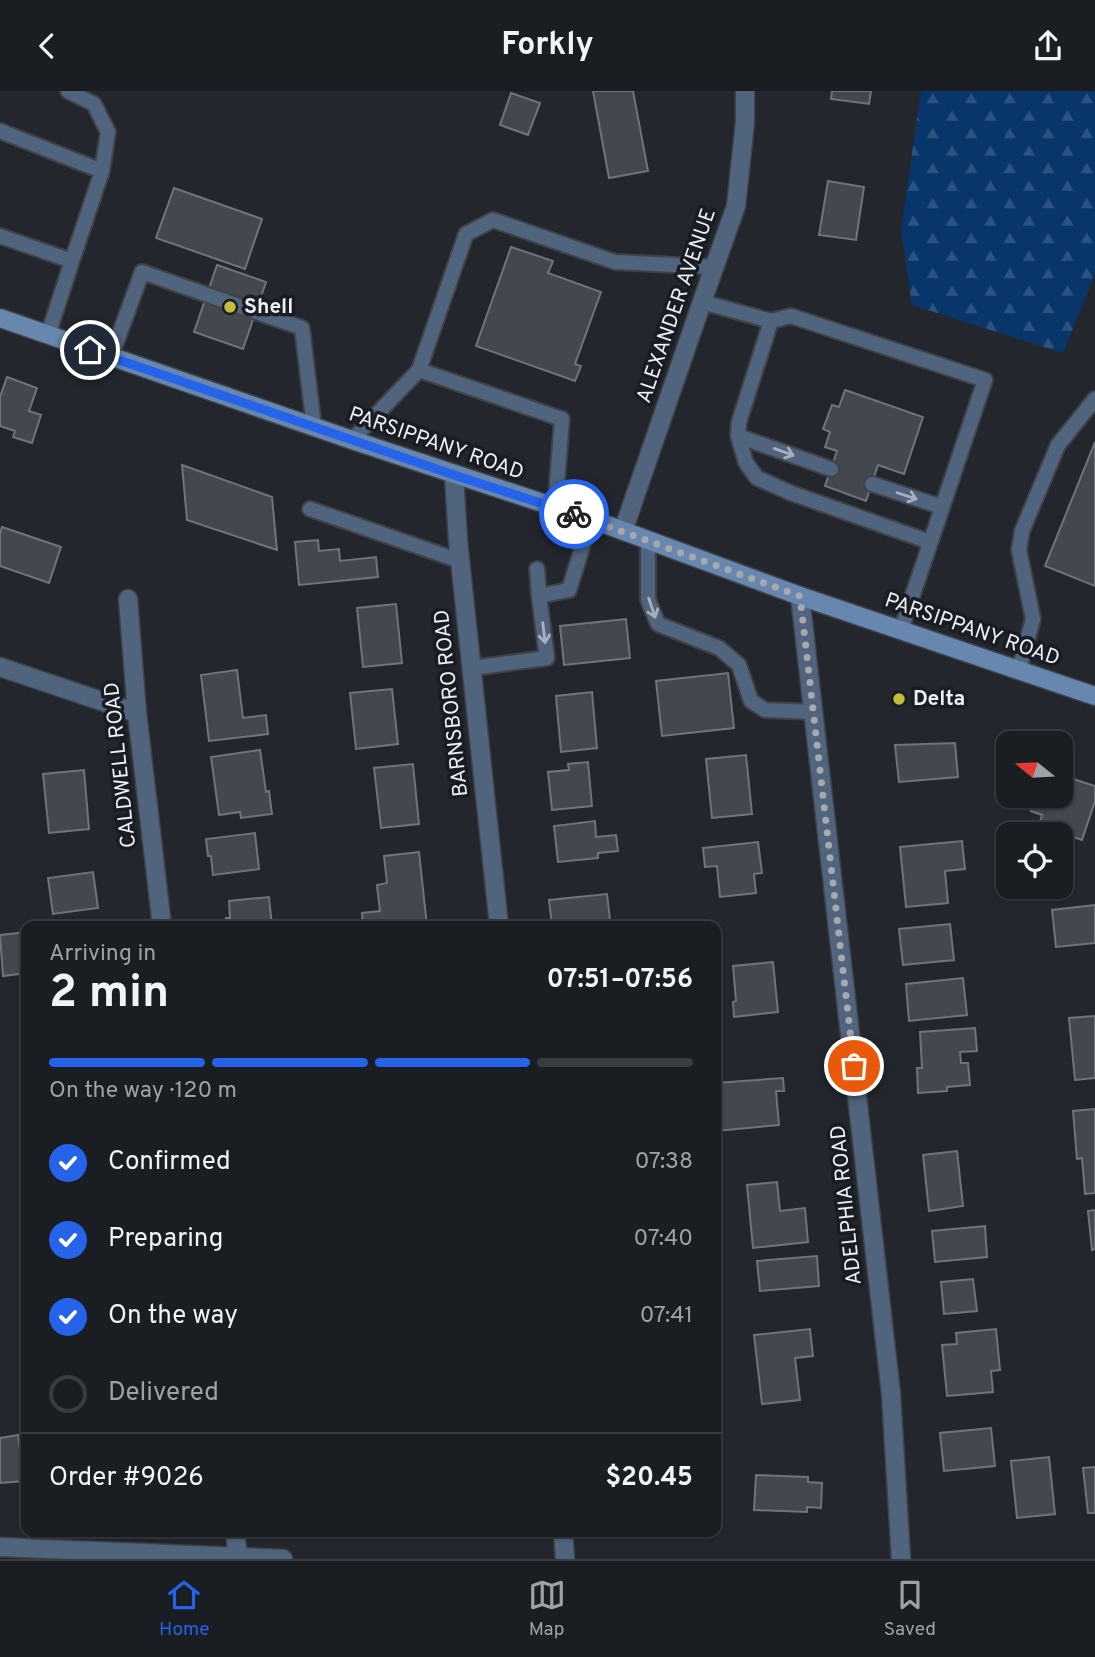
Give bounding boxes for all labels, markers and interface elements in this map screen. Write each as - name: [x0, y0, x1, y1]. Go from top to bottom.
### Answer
- text: Forkly: [501, 26, 594, 66]
- icon: back: [28, 27, 66, 65]
- icon: share: [1029, 27, 1067, 65]
- street label: ALEXANDER AVENUE: [631, 205, 723, 407]
- place label: Shell: [244, 294, 293, 321]
- marker: Shell: [222, 299, 238, 315]
- pin: [60, 320, 120, 380]
- icon: home: [71, 331, 109, 369]
- street label: PARSIPPANY ROAD: [345, 401, 527, 487]
- one-way arrow: [773, 447, 795, 459]
- courier: [539, 479, 609, 549]
- one-way arrow: [895, 491, 917, 503]
- icon: bike: [555, 495, 593, 533]
- street label: PARSIPPANY ROAD: [881, 587, 1063, 673]
- one-way arrow: [647, 596, 659, 618]
- street label: BARNSBORO ROAD: [429, 608, 475, 798]
- one-way arrow: [537, 621, 550, 644]
- street label: CALDWELL ROAD: [99, 681, 143, 849]
- place label: Delta: [913, 686, 965, 713]
- marker: Delta: [891, 691, 907, 707]
- north arrow: [996, 731, 1073, 809]
- map controls: [996, 731, 1073, 899]
- button: locate: [996, 822, 1073, 899]
- text: Arriving in: [49, 940, 156, 969]
- text: 07:51–07:56: [547, 964, 693, 997]
- text: 2 min: [49, 965, 169, 1024]
- pin: [824, 1036, 884, 1096]
- icon: bag: [835, 1047, 873, 1085]
- text: On the way · 120 m: [49, 1077, 237, 1106]
- street label: ADELPHIA ROAD: [825, 1124, 869, 1286]
- icon: check: [49, 1144, 87, 1182]
- text: Confirmed: [108, 1146, 231, 1179]
- text: 07:38: [635, 1148, 693, 1177]
- icon: check: [49, 1221, 87, 1259]
- text: Preparing: [108, 1223, 223, 1256]
- text: 07:40: [634, 1225, 693, 1254]
- icon: check: [49, 1298, 87, 1336]
- text: On the way: [108, 1300, 238, 1333]
- text: 07:41: [640, 1302, 693, 1331]
- text: Delivered: [108, 1377, 219, 1410]
- text: Order #9026: [49, 1462, 204, 1495]
- text: $20.45: [605, 1462, 693, 1495]
- tab: Home: [159, 1576, 210, 1642]
- tab: Map: [528, 1576, 566, 1642]
- tab: Saved: [884, 1576, 936, 1642]

